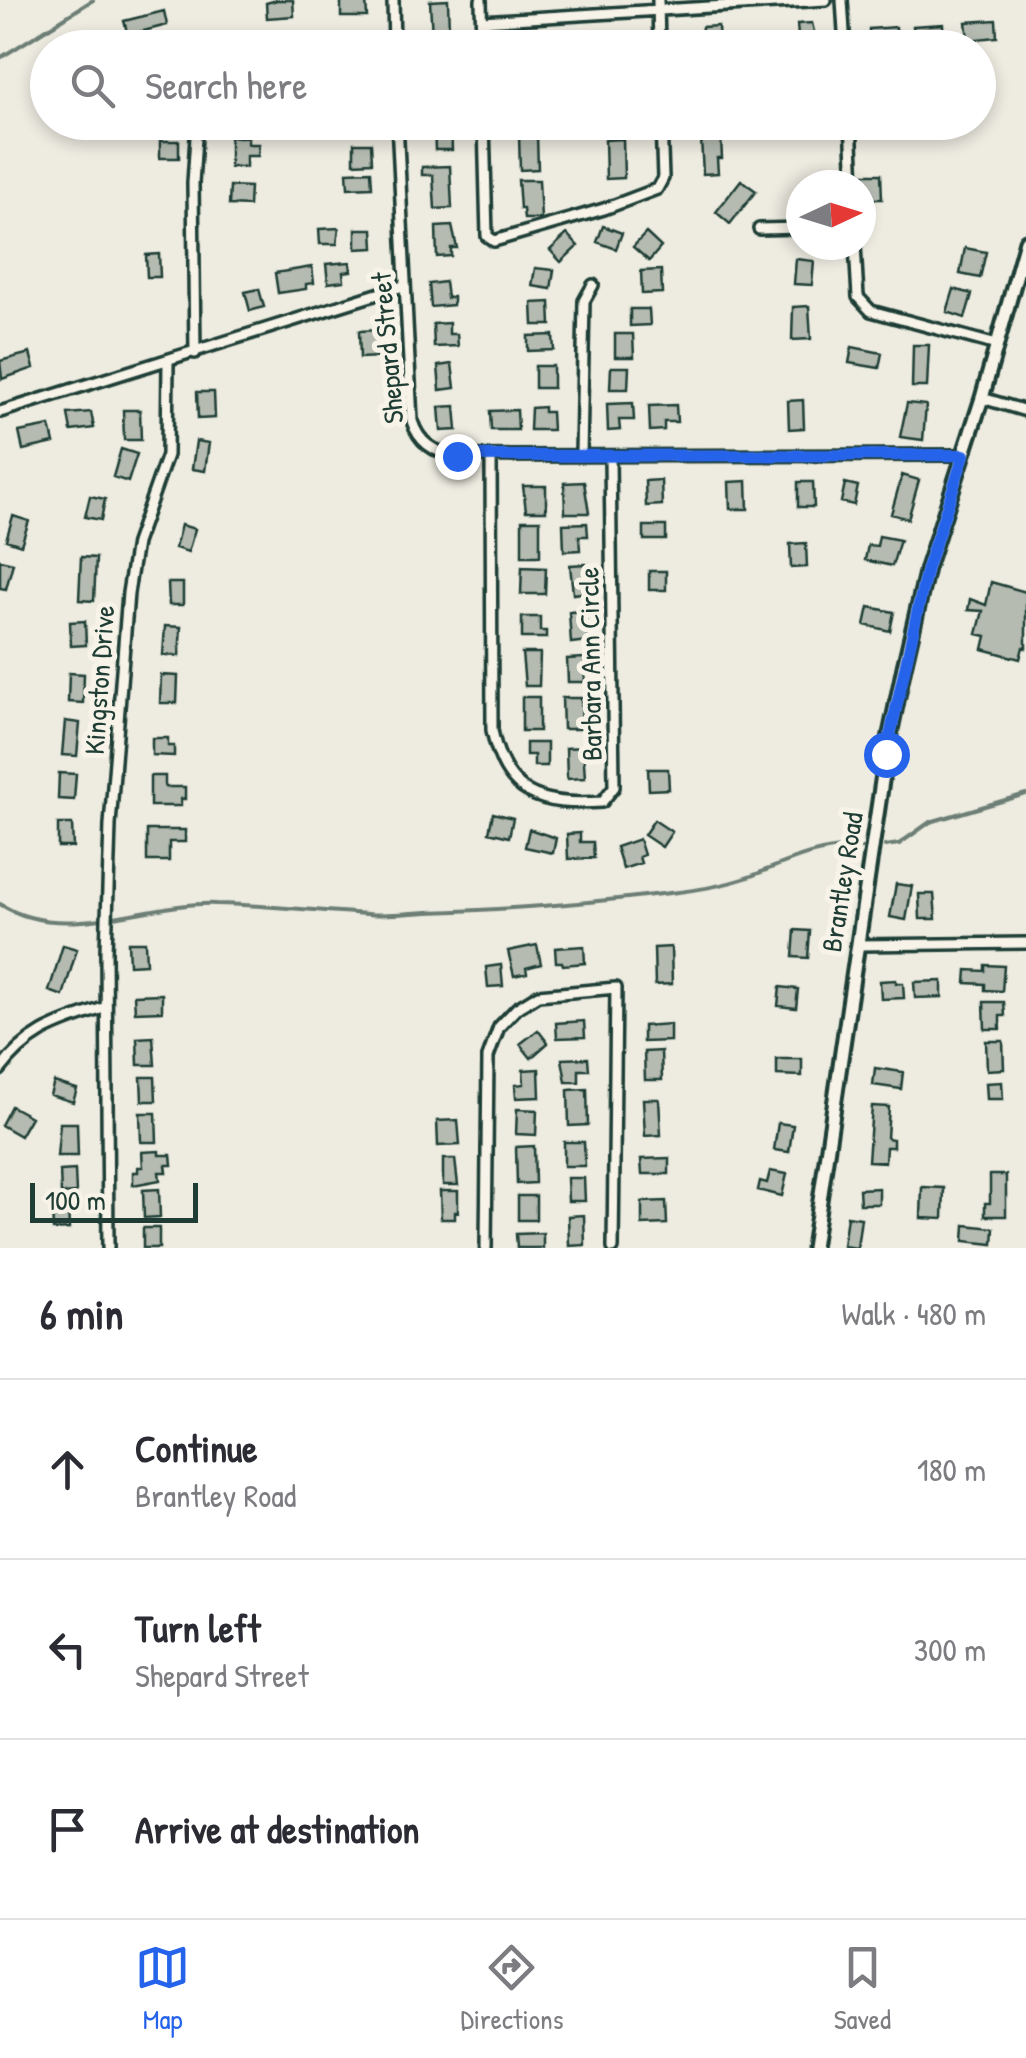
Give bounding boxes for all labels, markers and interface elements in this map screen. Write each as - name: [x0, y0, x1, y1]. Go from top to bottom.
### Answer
- search box: [30, 30, 996, 140]
- icon: search: [65, 58, 120, 113]
- text: Search here: [145, 59, 307, 111]
- north arrow: [786, 170, 876, 260]
- street label: Shepard Street: [361, 270, 413, 425]
- route end: [435, 434, 481, 480]
- street label: Barbara Ann Circle: [569, 567, 611, 761]
- street label: Kingston Drive: [75, 604, 123, 756]
- route start: [864, 732, 910, 778]
- street label: Brantley Road: [812, 809, 872, 955]
- scale bar: [30, 1178, 198, 1222]
- text: 100 m: [45, 1181, 106, 1219]
- text: 6 min: [40, 1285, 123, 1342]
- text: Walk · 480 m: [842, 1292, 986, 1335]
- text: Continue: [135, 1422, 257, 1474]
- icon: ahead: [40, 1442, 95, 1497]
- text: 180 m: [917, 1448, 986, 1491]
- text: Brantley Road: [135, 1474, 296, 1517]
- text: Turn left: [135, 1602, 260, 1654]
- icon: left: [40, 1622, 95, 1677]
- text: 300 m: [914, 1628, 986, 1671]
- text: Shepard Street: [135, 1654, 309, 1697]
- icon: arrive: [40, 1802, 95, 1857]
- text: Arrive at destination: [135, 1803, 419, 1855]
- tab: Map: [135, 1940, 190, 2038]
- tab: Directions: [460, 1940, 563, 2038]
- tab: Saved: [834, 1940, 891, 2038]

